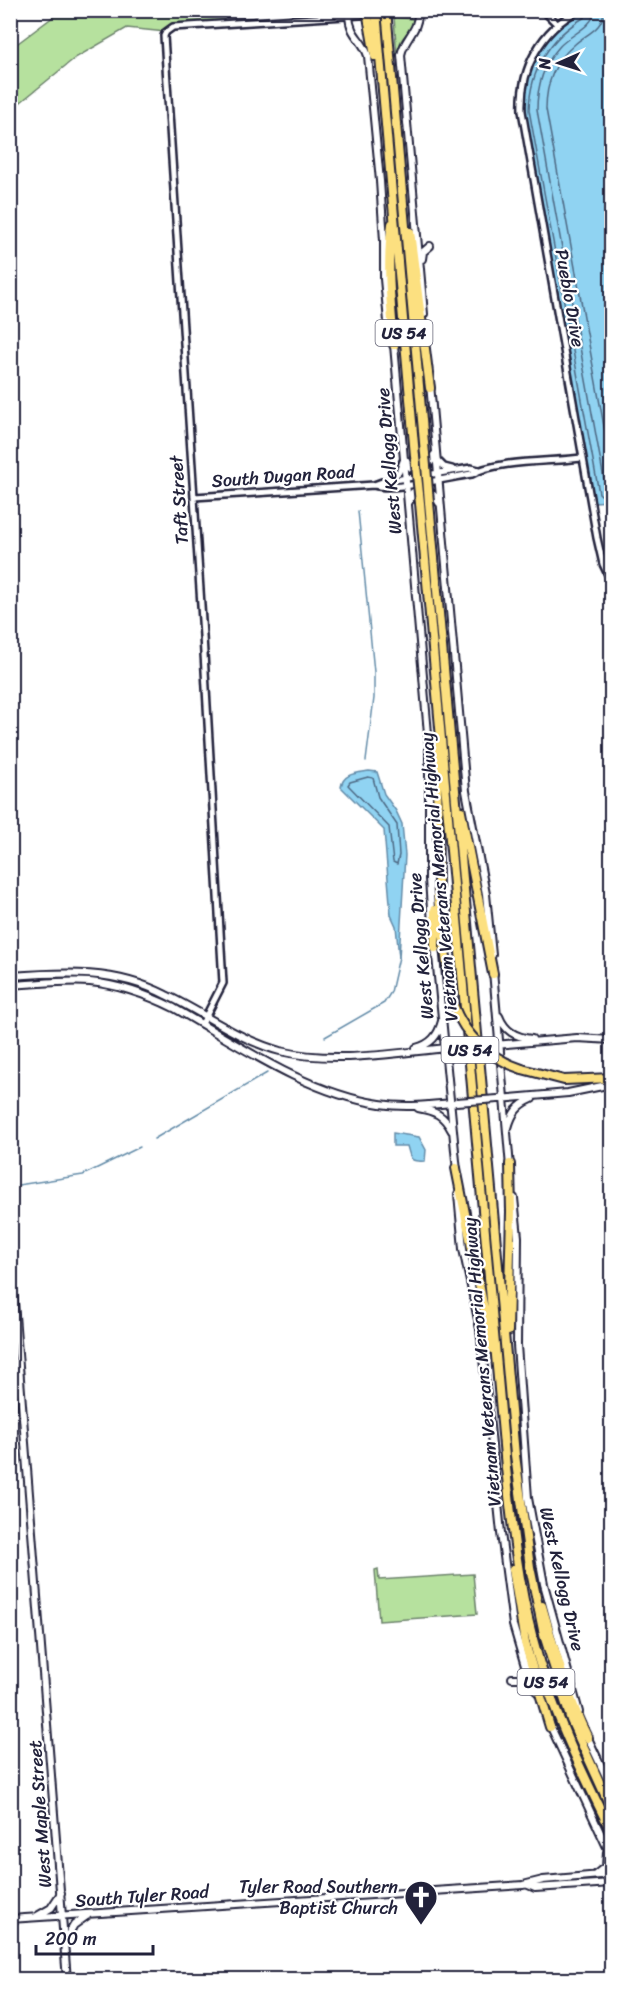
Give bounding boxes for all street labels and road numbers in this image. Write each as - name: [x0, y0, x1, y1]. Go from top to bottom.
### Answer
- street label: Pueblo Drive: [546, 246, 594, 350]
- road number: US 54: [376, 320, 432, 346]
- street label: West Kellogg Drive: [367, 386, 411, 536]
- street label: Taft Street: [160, 454, 198, 546]
- street label: South Dugan Road: [210, 455, 357, 497]
- street label: Vietnam Veterans Memorial Highway: [410, 731, 468, 1023]
- street label: West Kellogg Drive: [399, 871, 443, 1021]
- road number: US 54: [442, 1037, 498, 1063]
- street label: Vietnam Veterans Memorial Highway: [453, 1216, 511, 1508]
- street label: West Kellogg Drive: [530, 1504, 594, 1654]
- road number: US 54: [518, 1669, 574, 1695]
- street label: West Maple Street: [19, 1739, 61, 1889]
- street label: South Tyler Road: [74, 1875, 211, 1917]

